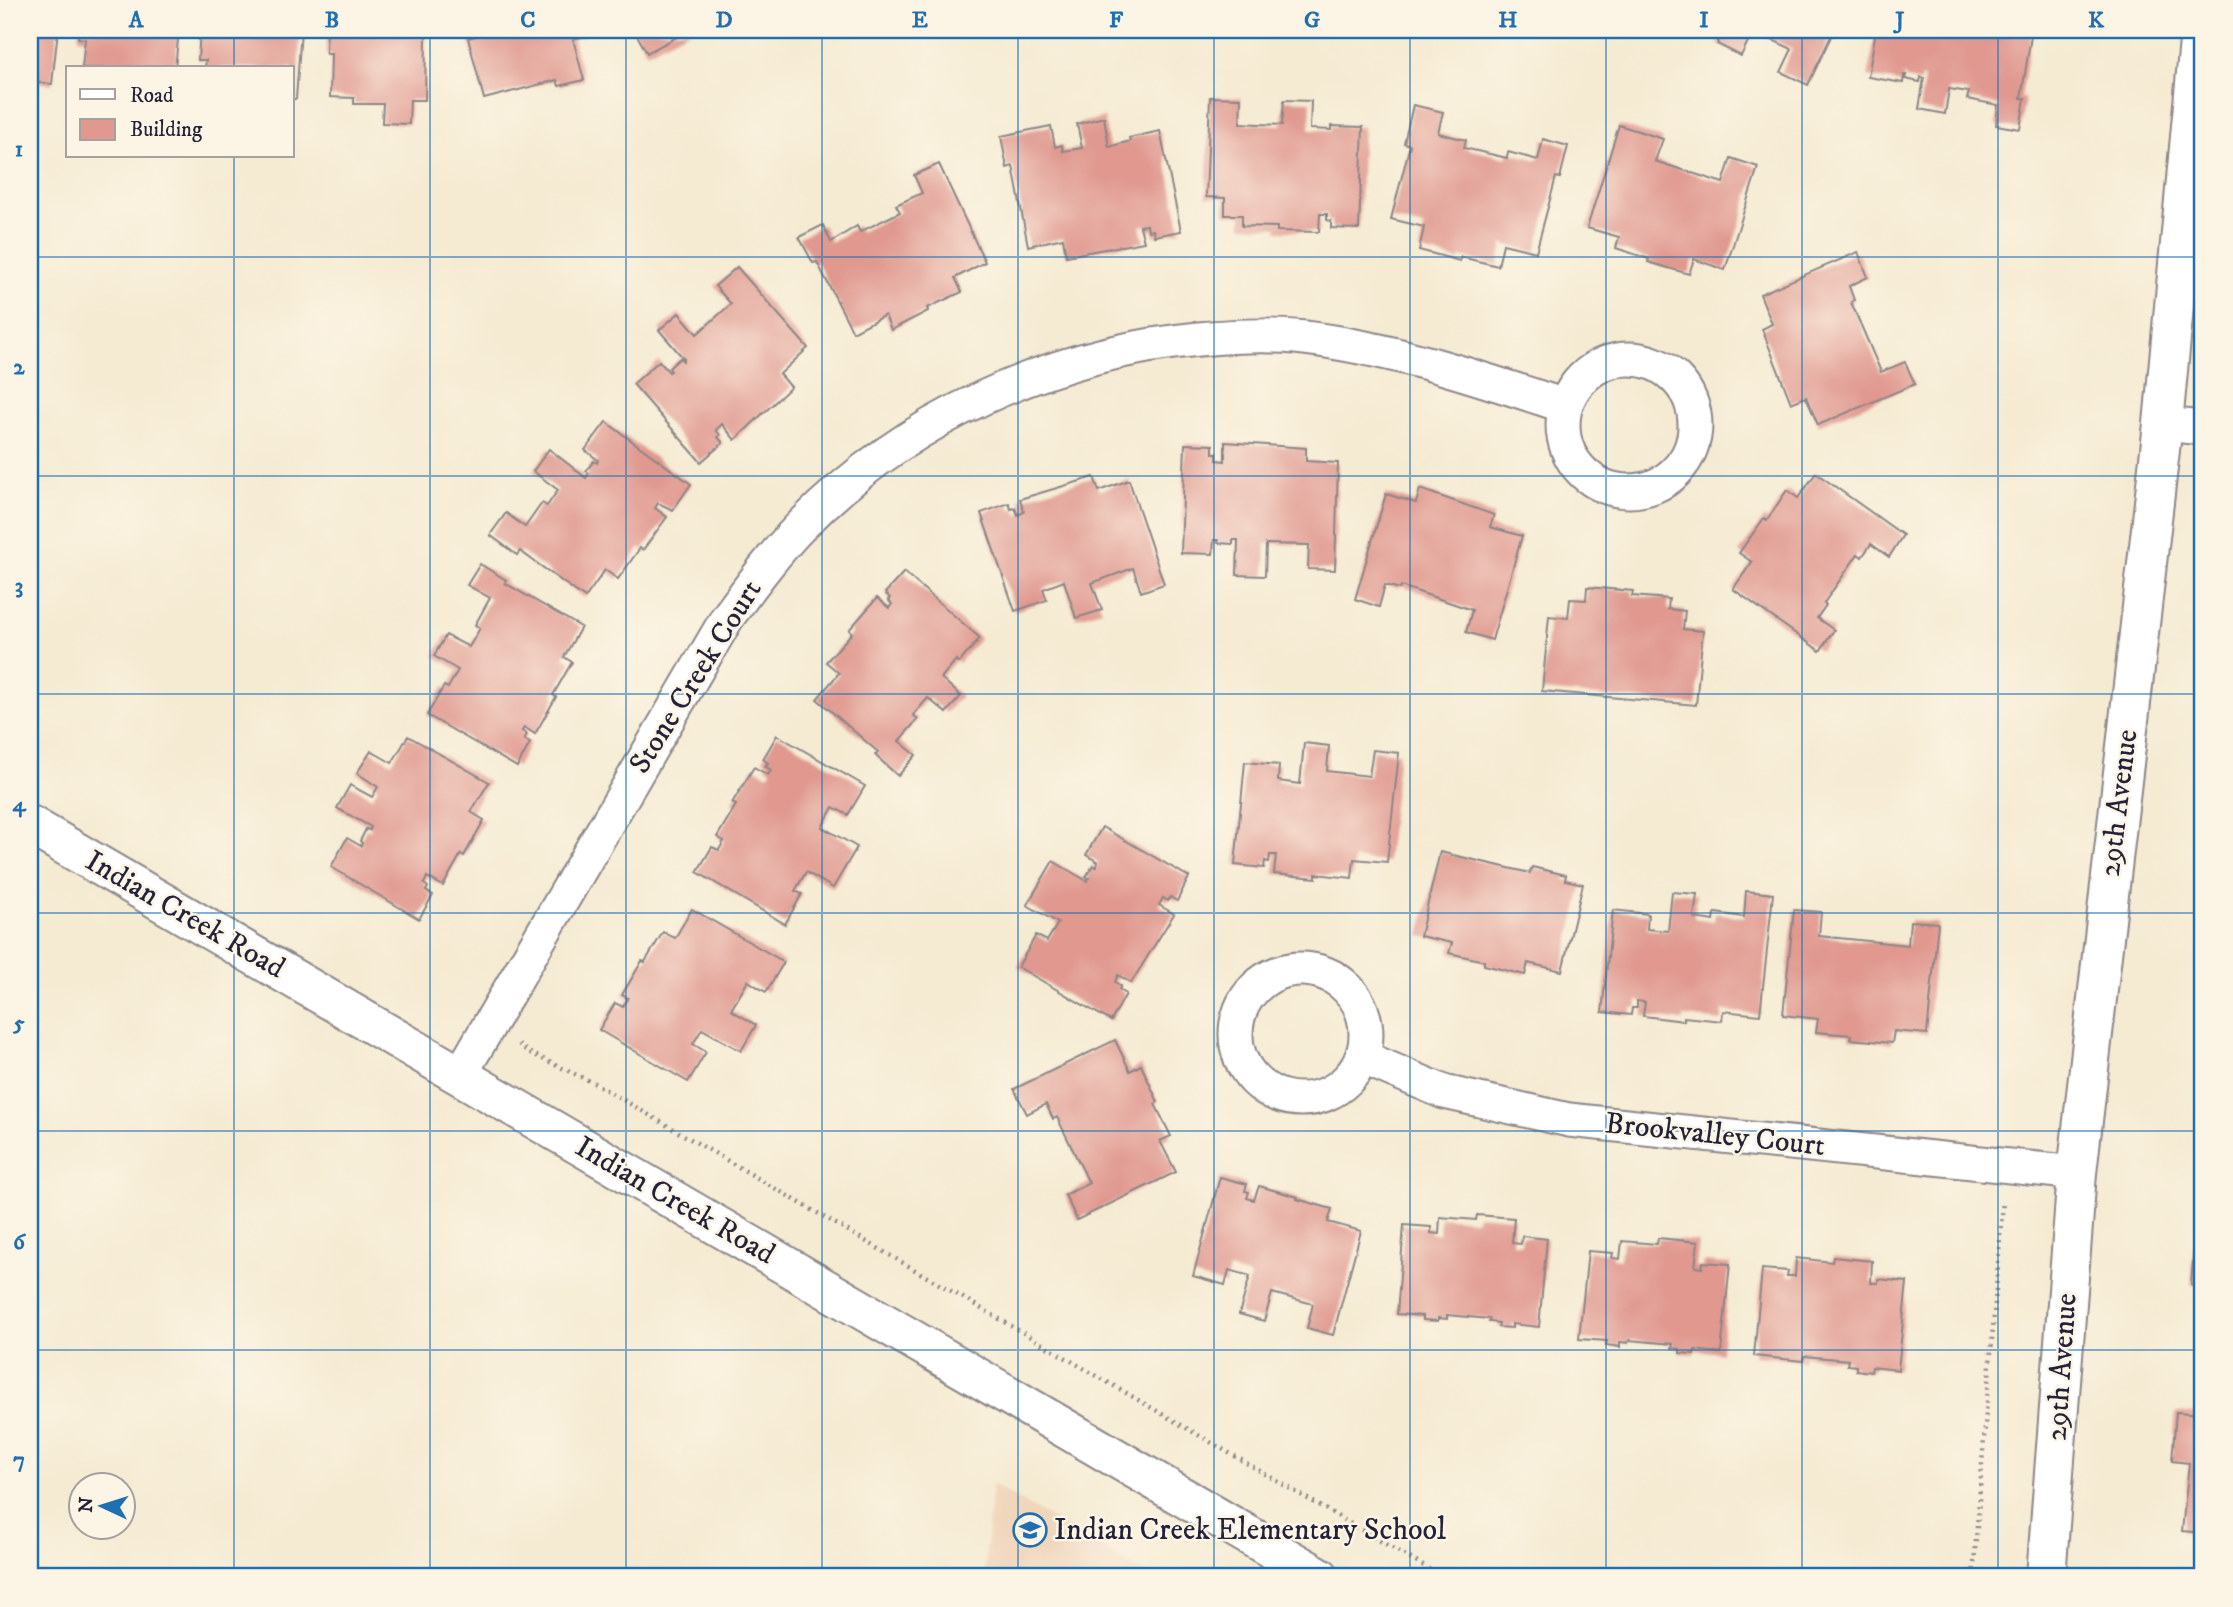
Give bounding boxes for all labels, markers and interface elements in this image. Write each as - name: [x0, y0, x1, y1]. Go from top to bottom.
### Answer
- text: A: [128, 6, 145, 35]
- text: B: [325, 6, 339, 35]
- text: C: [520, 6, 536, 35]
- text: D: [715, 6, 733, 35]
- text: E: [912, 6, 928, 35]
- text: F: [1109, 6, 1124, 35]
- text: G: [1304, 6, 1320, 35]
- text: H: [1498, 6, 1518, 35]
- text: I: [1699, 6, 1709, 35]
- text: J: [1892, 6, 1905, 35]
- text: K: [2088, 6, 2105, 35]
- legend: [66, 66, 294, 158]
- text: Road: [130, 83, 174, 109]
- text: Building: [130, 117, 203, 143]
- text: 1: [15, 135, 23, 164]
- text: 2: [13, 353, 25, 382]
- text: 3: [15, 572, 23, 601]
- street label: Stone Creek Court: [622, 573, 770, 781]
- street label: 29th Avenue: [2092, 727, 2146, 879]
- text: 4: [12, 790, 27, 819]
- street label: Indian Creek Road: [78, 843, 292, 987]
- text: 5: [12, 1009, 25, 1038]
- street label: Brookvalley Court: [1603, 1105, 1827, 1165]
- street label: Indian Creek Road: [568, 1129, 782, 1273]
- text: 6: [13, 1228, 27, 1257]
- street label: 29th Avenue: [2038, 1292, 2086, 1442]
- text: 7: [13, 1446, 25, 1475]
- north arrow: [66, 1470, 136, 1540]
- text: N: [75, 1496, 99, 1514]
- school or university icon: Indian Creek Elementary School: [1011, 1511, 1049, 1549]
- place label: Indian Creek Elementary School: [1054, 1512, 1446, 1549]

